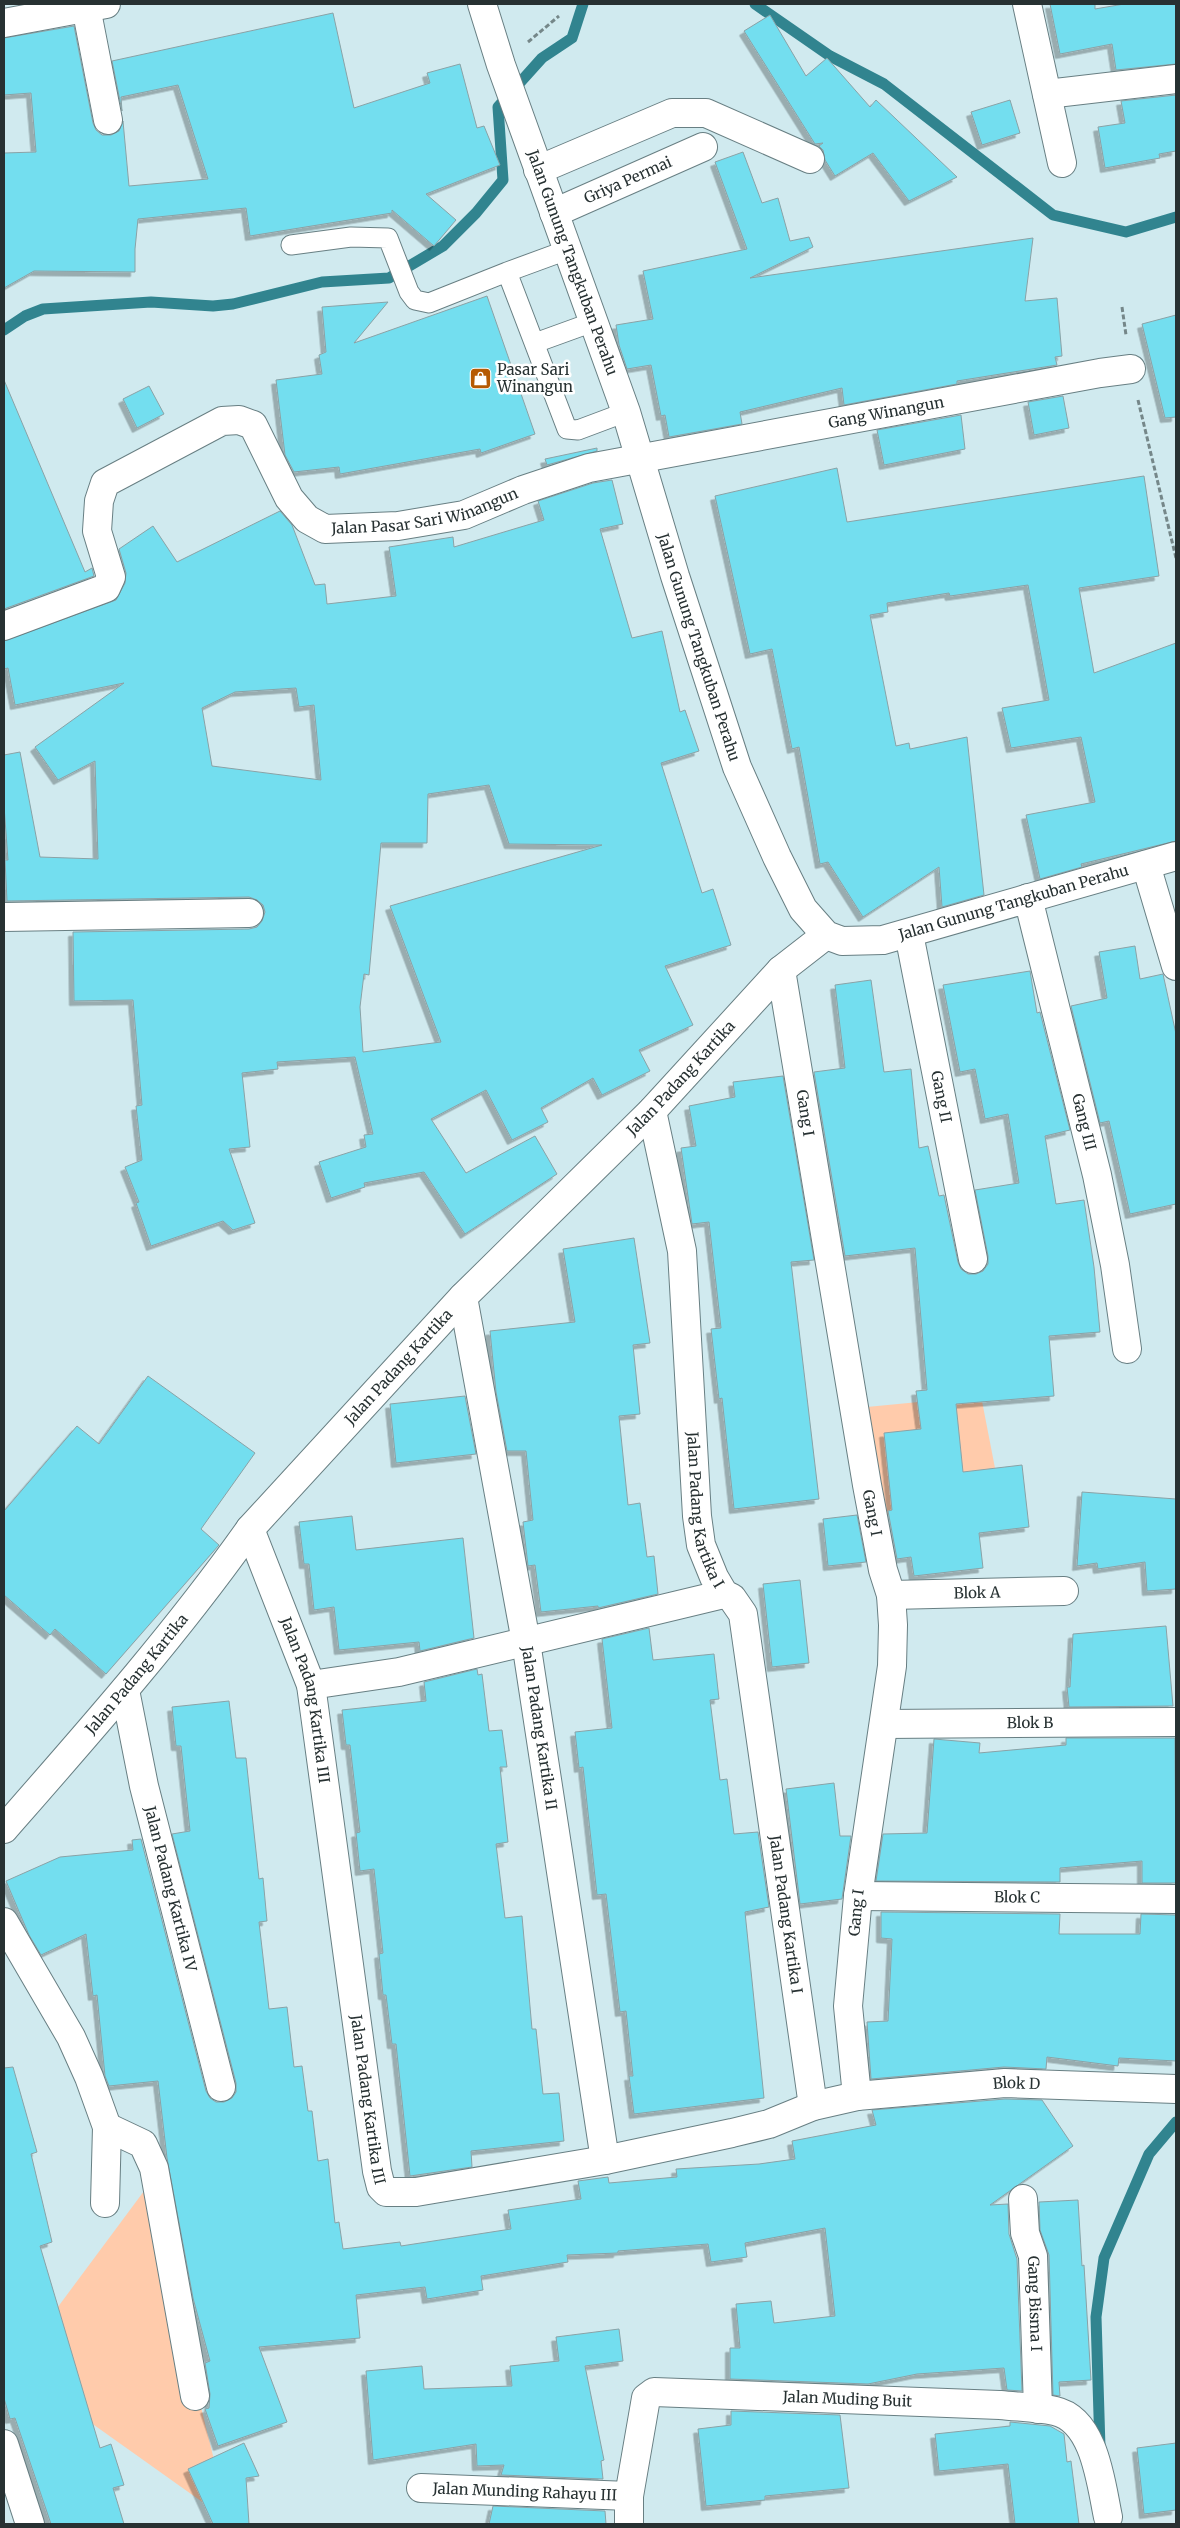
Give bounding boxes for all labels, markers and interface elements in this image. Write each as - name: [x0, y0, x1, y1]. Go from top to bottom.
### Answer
- street label: Jalan Gunung Tangkuban Perahu: [523, 146, 622, 378]
- street label: Griya Permai: [581, 152, 675, 207]
- place label: Pasar Sari Winangun: [496, 360, 573, 396]
- shop icon: Pasar Sari Winangun: [469, 367, 493, 391]
- street label: Gang Winangun: [827, 392, 946, 432]
- street label: Jalan Pasar Sari Winangun: [330, 483, 521, 538]
- street label: Jalan Gunung Tangkuban Perahu: [653, 530, 744, 764]
- street label: Jalan Gunung Tangkuban Perahu: [895, 860, 1131, 944]
- street label: Jalan Padang Kartika: [622, 1016, 739, 1140]
- street label: Gang II: [927, 1069, 956, 1124]
- street label: Gang I: [792, 1088, 819, 1138]
- street label: Gang III: [1068, 1092, 1101, 1153]
- street label: Jalan Padang Kartika: [340, 1305, 456, 1429]
- street label: Jalan Padang Kartika I: [683, 1430, 728, 1591]
- street label: Gang I: [859, 1488, 886, 1538]
- street label: Blok A: [953, 1582, 1001, 1603]
- street label: Jalan Padang Kartika: [80, 1610, 192, 1739]
- street label: Jalan Padang Kartika III: [276, 1613, 334, 1784]
- street label: Jalan Padang Kartika II: [518, 1644, 562, 1811]
- street label: Blok B: [1007, 1713, 1053, 1732]
- street label: Jalan Padang Kartika IV: [140, 1803, 201, 1974]
- street label: Jalan Padang Kartika I: [765, 1833, 807, 1995]
- street label: Blok C: [994, 1887, 1040, 1907]
- street label: Gang I: [844, 1888, 868, 1937]
- street label: Jalan Padang Kartika III: [347, 2013, 390, 2186]
- street label: Blok D: [992, 2073, 1041, 2093]
- street label: Gang Bisma I: [1024, 2255, 1046, 2352]
- street label: Jalan Muding Buit: [781, 2387, 913, 2411]
- street label: Jalan Munding Rahayu III: [431, 2478, 618, 2505]

